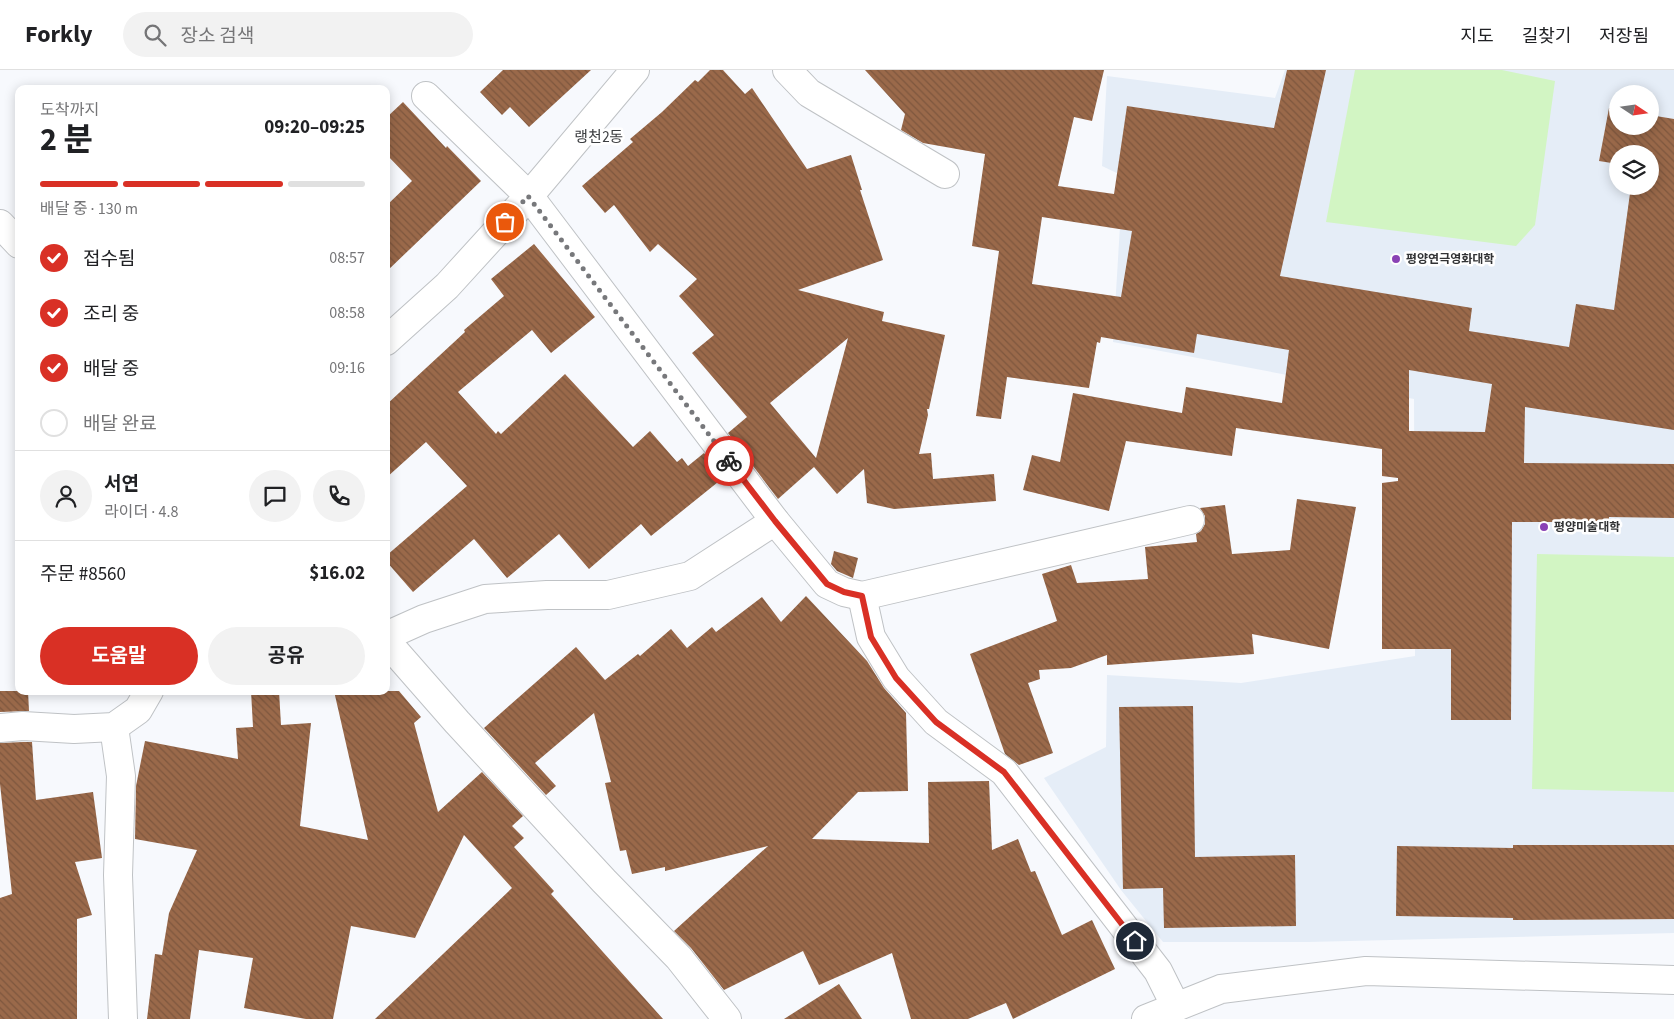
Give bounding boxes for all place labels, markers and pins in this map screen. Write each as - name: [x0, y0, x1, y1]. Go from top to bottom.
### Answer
- pin: [484, 201, 526, 243]
- place label: 평양연극영화대학: [1406, 251, 1494, 268]
- marker: 평양연극영화대학: [1390, 253, 1402, 265]
- place label: 평양미술대학: [1554, 519, 1620, 536]
- marker: 평양미술대학: [1538, 521, 1550, 533]
- pin: [1114, 920, 1156, 962]

